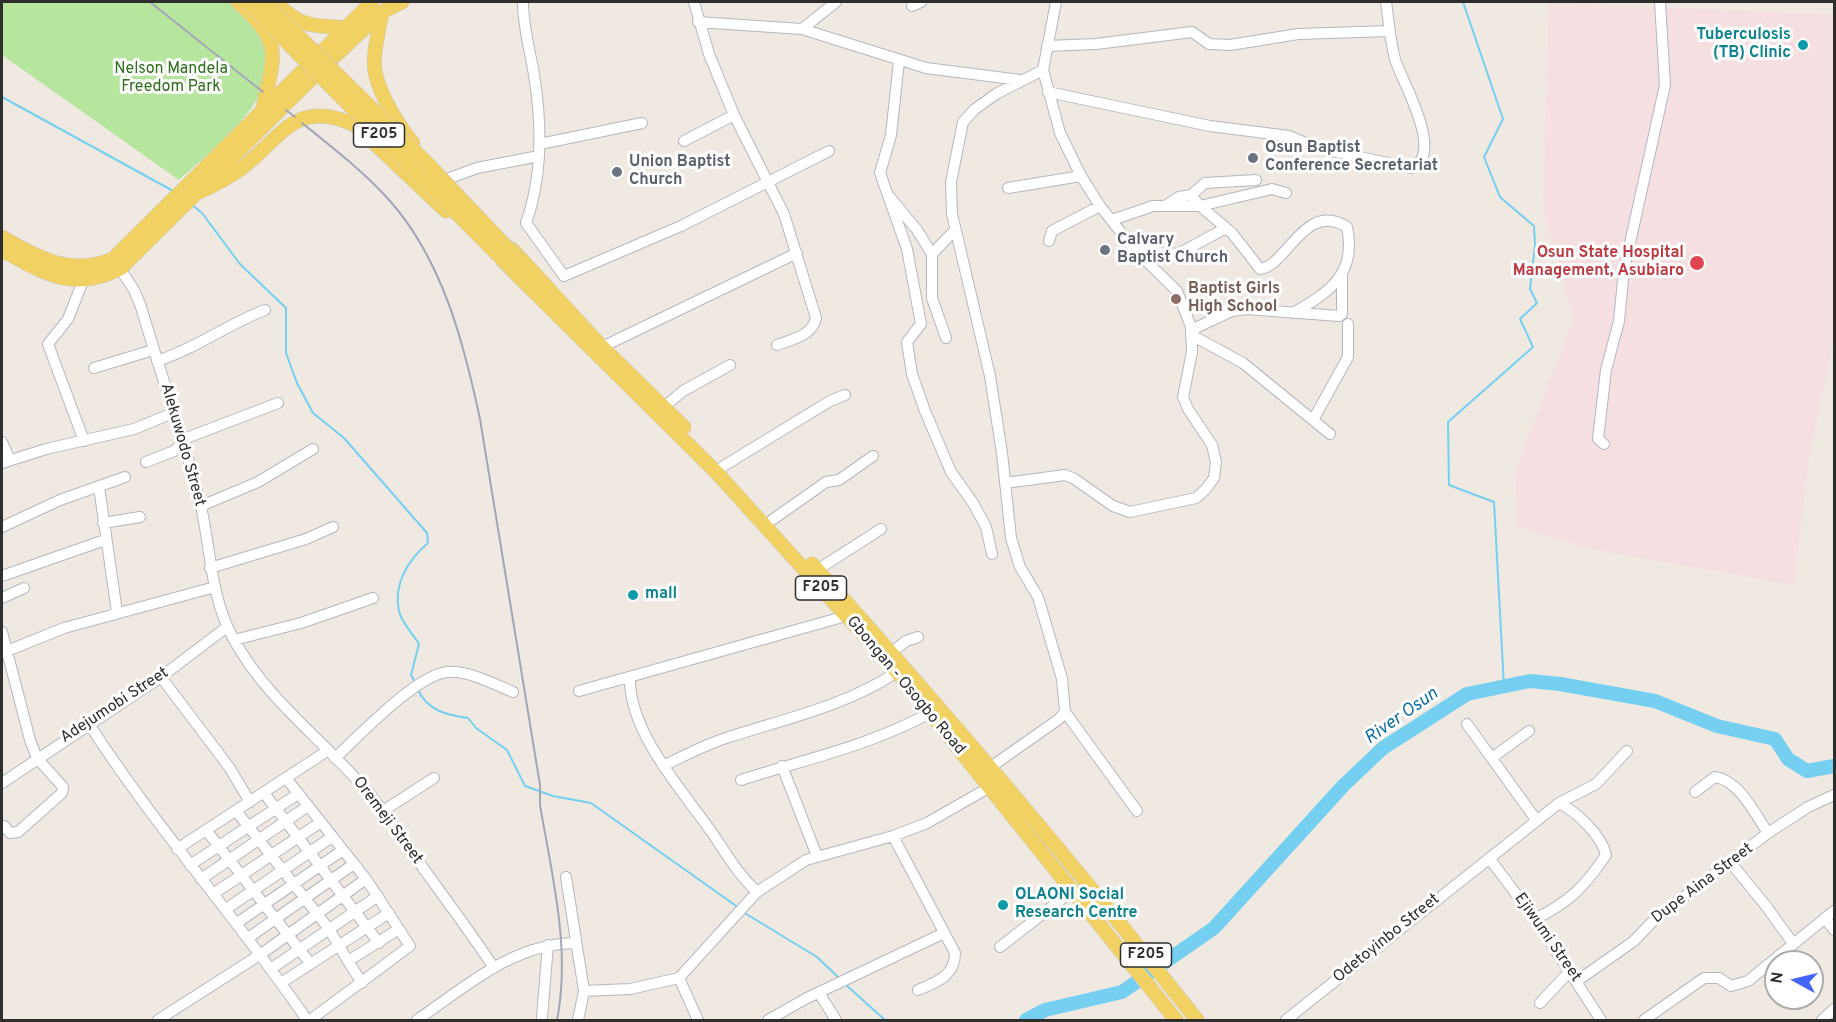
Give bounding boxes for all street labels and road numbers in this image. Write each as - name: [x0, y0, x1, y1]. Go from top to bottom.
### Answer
- road number: F205: [354, 123, 404, 147]
- street label: Alekuwodo Street: [155, 381, 209, 509]
- road number: F205: [796, 576, 846, 600]
- street label: Gbongan - Osogbo Road: [841, 613, 969, 759]
- street label: Adejumobi Street: [57, 664, 173, 748]
- street label: Oremeji Street: [348, 773, 426, 869]
- street label: Dupe Aina Street: [1649, 840, 1757, 928]
- street label: Odetoyinbo Street: [1330, 890, 1444, 988]
- street label: Ejiwumi Street: [1509, 890, 1585, 986]
- road number: F205: [1120, 943, 1172, 967]

